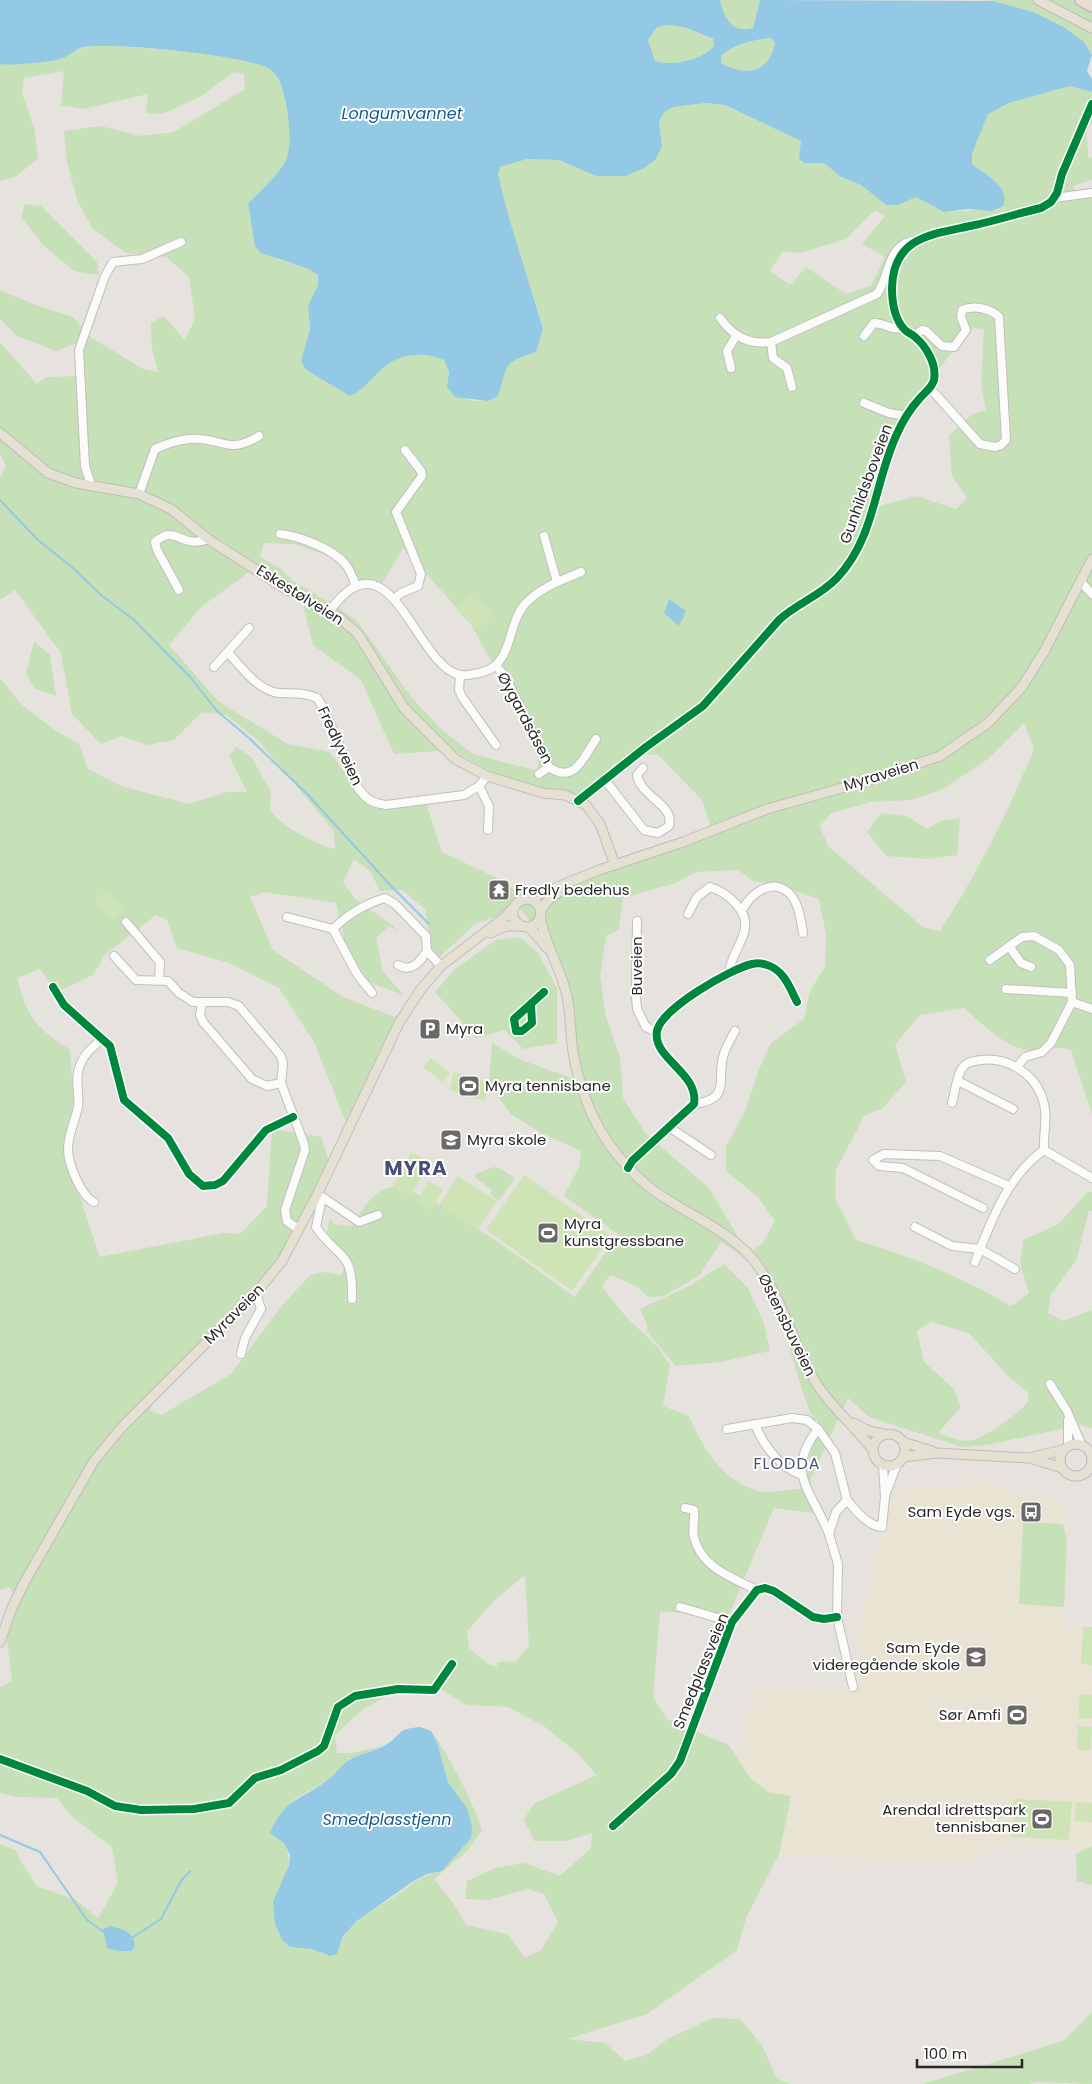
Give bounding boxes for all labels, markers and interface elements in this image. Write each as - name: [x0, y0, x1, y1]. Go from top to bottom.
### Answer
- water label: Longumvannet: [342, 102, 464, 125]
- street label: Gunhildsboveien: [834, 421, 897, 547]
- street label: Eskestølveien: [253, 559, 348, 630]
- street label: Øygardsåsen: [492, 668, 558, 767]
- street label: Fredlyveien: [313, 703, 368, 789]
- street label: Myraveien: [841, 753, 921, 796]
- temple icon: Fredly bedehus: [487, 878, 511, 902]
- place label: Fredly bedehus: [515, 879, 630, 900]
- street label: Buveien: [626, 936, 647, 996]
- parking icon: Myra: [418, 1017, 442, 1041]
- place label: Myra: [446, 1018, 483, 1039]
- sports icon: Myra tennisbane: [457, 1074, 481, 1098]
- place label: Myra tennisbane: [485, 1075, 611, 1096]
- school or university icon: Myra skole: [439, 1128, 463, 1152]
- place label: Myra skole: [467, 1129, 546, 1150]
- district label: MYRA: [384, 1154, 448, 1182]
- place label: Myra kunstgressbane: [564, 1213, 684, 1251]
- sports icon: Myra kunstgressbane: [536, 1221, 560, 1245]
- street label: Østensbuveien: [753, 1270, 821, 1380]
- street label: Myraveien: [199, 1279, 268, 1348]
- district label: FLODDA: [754, 1452, 820, 1475]
- bus stop icon: Sam Eyde vgs.: [1019, 1500, 1043, 1524]
- place label: Sam Eyde vgs.: [907, 1501, 1015, 1522]
- street label: Smedplassveien: [668, 1610, 733, 1732]
- place label: Sam Eyde videregående skole: [813, 1637, 960, 1675]
- school or university icon: Sam Eyde videregående skole: [964, 1645, 988, 1669]
- sports icon: Sør Amfi: [1005, 1703, 1029, 1727]
- place label: Sør Amfi: [939, 1704, 1001, 1725]
- place label: Arendal idrettspark tennisbaner: [882, 1799, 1026, 1837]
- sports icon: Arendal idrettspark tennisbaner: [1030, 1807, 1054, 1831]
- water label: Smedplasstjenn: [323, 1808, 452, 1831]
- scale bar: [917, 2036, 1022, 2068]
- text: 100 m: [924, 2043, 967, 2064]

